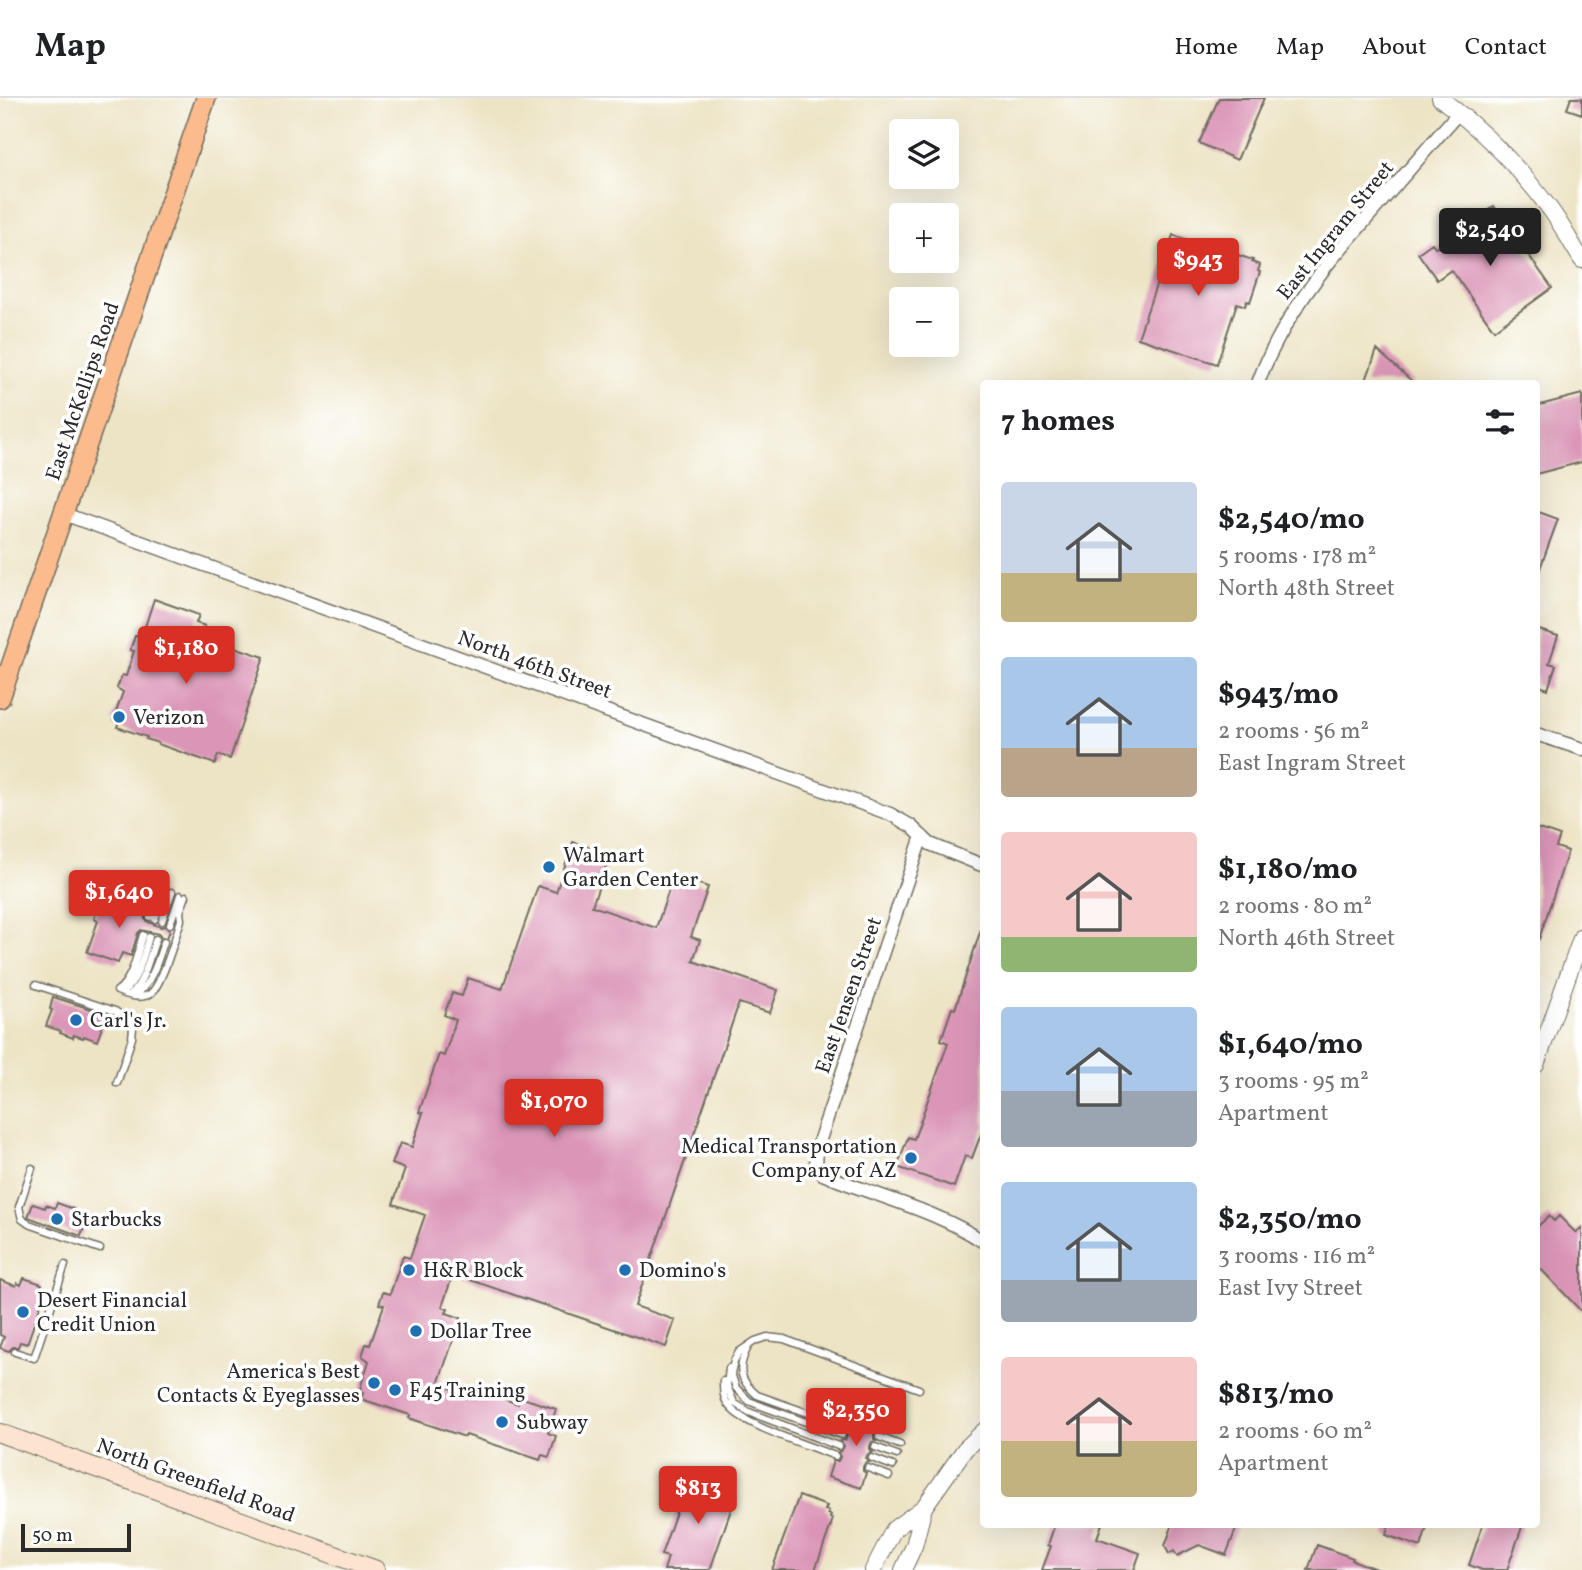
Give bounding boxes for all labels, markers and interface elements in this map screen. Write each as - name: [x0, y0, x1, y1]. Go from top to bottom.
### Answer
- text: Map: [35, 25, 106, 71]
- text: Home: [1174, 31, 1238, 65]
- text: Map: [1276, 31, 1324, 65]
- text: About: [1362, 31, 1427, 65]
- text: Contact: [1465, 31, 1547, 65]
- map controls: [889, 119, 959, 357]
- button: layers: [889, 119, 959, 189]
- street label: East Ingram Street: [1271, 155, 1401, 307]
- button: +: [889, 203, 959, 273]
- pin: $2,540: [1433, 208, 1547, 268]
- text: $2,540: [1455, 215, 1525, 247]
- pin: $943: [1157, 238, 1239, 298]
- text: $943: [1173, 245, 1223, 277]
- button: −: [889, 287, 959, 357]
- street label: East McKellips Road: [39, 298, 128, 485]
- text: 7 homes: [1001, 401, 1115, 443]
- icon: filters: [1481, 403, 1519, 441]
- text: $2,540/mo: [1218, 499, 1365, 541]
- icon: home: [1057, 510, 1141, 594]
- text: 5 rooms · 178 m²: [1218, 541, 1376, 573]
- text: North 48th Street: [1218, 573, 1395, 605]
- street label: North 46th Street: [454, 624, 615, 707]
- pin: $1,180: [129, 626, 243, 686]
- text: $1,180: [154, 633, 218, 665]
- text: $943/mo: [1218, 674, 1339, 716]
- icon: home: [1057, 685, 1141, 769]
- place label: Verizon: [133, 704, 205, 733]
- marker: Verizon: [111, 709, 127, 725]
- text: 2 rooms · 56 m²: [1218, 716, 1369, 748]
- text: East Ingram Street: [1218, 748, 1406, 780]
- place label: Walmart Garden Center: [563, 842, 698, 895]
- text: $1,180/mo: [1218, 849, 1358, 891]
- marker: Walmart Garden Center: [541, 859, 557, 875]
- icon: home: [1057, 860, 1141, 944]
- pin: $1,640: [62, 870, 176, 930]
- text: $1,640: [85, 877, 153, 909]
- text: 2 rooms · 80 m²: [1218, 891, 1372, 923]
- street label: East Jensen Street: [809, 913, 890, 1078]
- text: North 46th Street: [1218, 923, 1395, 955]
- place label: Carl's Jr.: [90, 1007, 166, 1036]
- marker: Carl's Jr.: [68, 1012, 84, 1028]
- text: $1,640/mo: [1218, 1024, 1363, 1066]
- icon: home: [1057, 1035, 1141, 1119]
- text: 3 rooms · 95 m²: [1218, 1066, 1369, 1098]
- pin: $1,070: [497, 1080, 611, 1139]
- text: $1,070: [520, 1086, 588, 1118]
- text: Apartment: [1218, 1098, 1329, 1130]
- place label: Medical Transportation Company of AZ: [681, 1133, 897, 1186]
- marker: Medical Transportation Company of AZ: [903, 1150, 919, 1166]
- text: $2,350/mo: [1218, 1199, 1362, 1241]
- place label: Starbucks: [71, 1206, 162, 1235]
- icon: home: [1057, 1210, 1141, 1294]
- marker: Starbucks: [49, 1211, 65, 1227]
- text: 3 rooms · 116 m²: [1218, 1241, 1375, 1273]
- place label: H&R Block: [423, 1257, 524, 1286]
- place label: Domino's: [639, 1257, 726, 1286]
- marker: H&R Block: [401, 1262, 417, 1278]
- marker: Domino's: [617, 1262, 633, 1278]
- text: East Ivy Street: [1218, 1273, 1363, 1305]
- place label: Desert Financial Credit Union: [37, 1287, 187, 1340]
- marker: Desert Financial Credit Union: [15, 1304, 31, 1320]
- place label: Dollar Tree: [430, 1318, 532, 1347]
- marker: Dollar Tree: [408, 1323, 424, 1339]
- place label: America's Best Contacts & Eyeglasses: [157, 1358, 360, 1411]
- text: $813/mo: [1218, 1374, 1334, 1416]
- marker: America's Best Contacts & Eyeglasses: [366, 1375, 382, 1391]
- place label: F45 Training: [409, 1377, 526, 1406]
- marker: F45 Training: [387, 1382, 403, 1398]
- icon: home: [1057, 1385, 1141, 1469]
- pin: $2,350: [799, 1388, 913, 1448]
- text: $2,350: [822, 1395, 890, 1427]
- place label: Subway: [516, 1409, 589, 1438]
- marker: Subway: [494, 1414, 510, 1430]
- text: 2 rooms · 60 m²: [1218, 1416, 1372, 1448]
- street label: North Greenfield Road: [92, 1432, 299, 1531]
- text: Apartment: [1218, 1448, 1329, 1480]
- pin: $813: [657, 1466, 739, 1526]
- text: $813: [675, 1473, 721, 1505]
- scale bar: [21, 1521, 131, 1553]
- text: 50 m: [32, 1523, 73, 1549]

